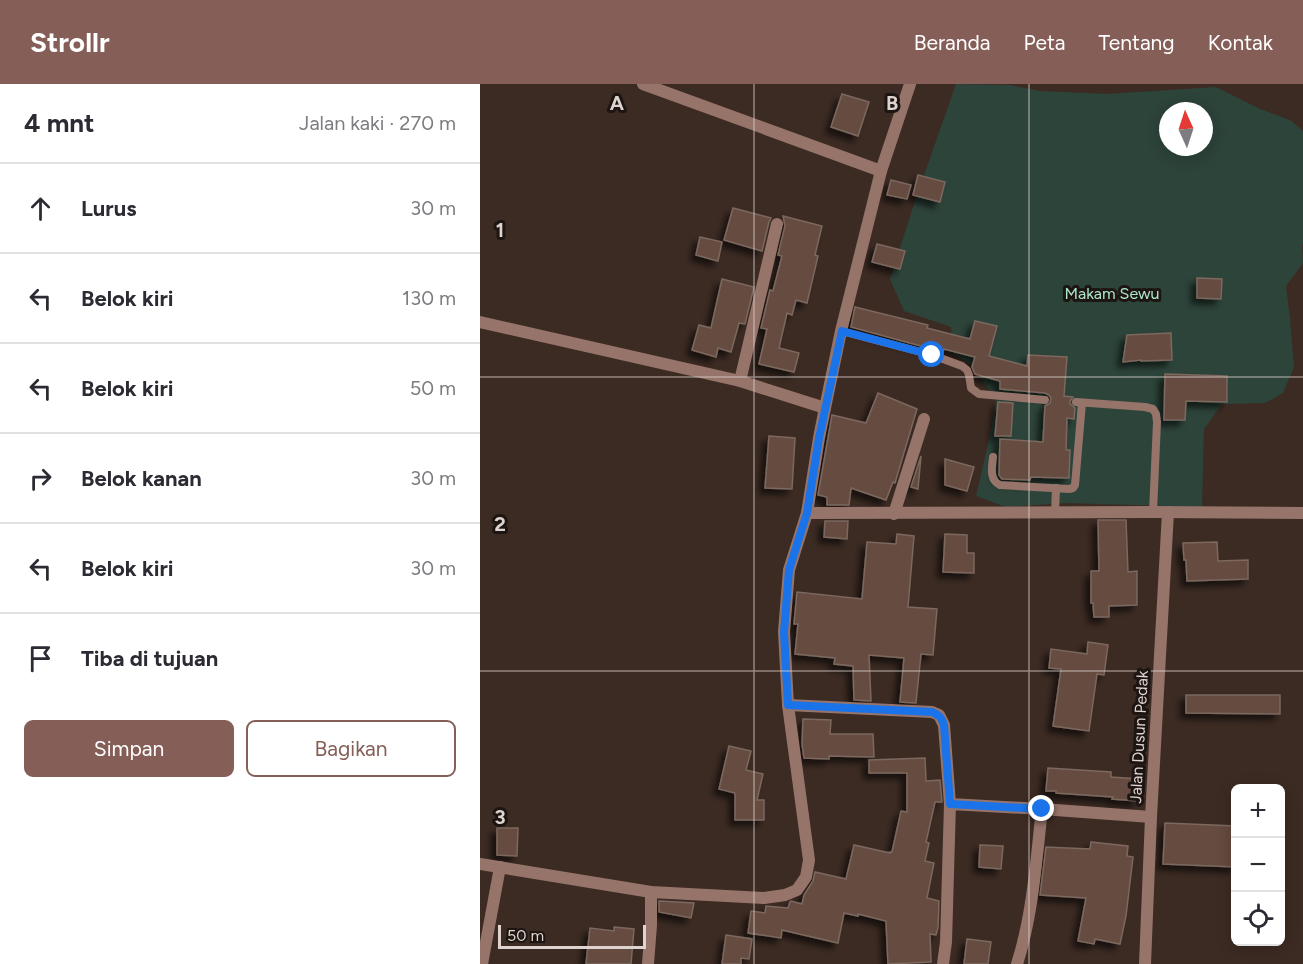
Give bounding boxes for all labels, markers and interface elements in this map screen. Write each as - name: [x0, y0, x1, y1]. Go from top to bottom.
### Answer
- text: Strollr: [30, 25, 110, 59]
- text: Beranda: [914, 30, 991, 55]
- text: Peta: [1024, 30, 1066, 55]
- text: Tentang: [1099, 30, 1175, 55]
- text: Kontak: [1208, 30, 1273, 55]
- text: A: [610, 91, 625, 115]
- text: B: [886, 91, 898, 115]
- north arrow: [1159, 102, 1213, 156]
- text: 4 mnt: [24, 107, 95, 139]
- text: Jalan kaki · 270 m: [299, 111, 456, 135]
- icon: ahead: [24, 192, 57, 225]
- text: Lurus: [81, 195, 136, 222]
- text: 30 m: [410, 196, 456, 220]
- text: 1: [496, 218, 504, 242]
- icon: left: [24, 282, 57, 315]
- park label: Makam Sewu: [1065, 284, 1159, 303]
- text: Belok kiri: [81, 285, 174, 312]
- text: 130 m: [402, 286, 456, 310]
- route start: [918, 341, 944, 367]
- icon: left: [24, 372, 57, 405]
- text: Belok kiri: [81, 375, 174, 402]
- text: 50 m: [410, 376, 456, 400]
- icon: right: [24, 462, 57, 495]
- text: Belok kanan: [81, 465, 202, 492]
- text: 30 m: [410, 466, 456, 490]
- text: 2: [494, 512, 506, 536]
- icon: left: [24, 552, 57, 585]
- text: Belok kiri: [81, 555, 174, 582]
- text: 30 m: [410, 556, 456, 580]
- icon: arrive: [24, 642, 57, 675]
- text: Tiba di tujuan: [81, 645, 218, 672]
- street label: Jalan Dusun Pedak: [1126, 670, 1152, 804]
- button: Simpan: [24, 720, 234, 777]
- button: Bagikan: [246, 720, 456, 777]
- map controls: [1231, 784, 1285, 946]
- button: +: [1231, 784, 1285, 838]
- route end: [1028, 795, 1054, 821]
- text: 3: [494, 805, 506, 829]
- button: −: [1231, 838, 1285, 892]
- button: locate: [1231, 892, 1285, 946]
- scale bar: [498, 922, 646, 950]
- text: 50 m: [507, 926, 544, 945]

